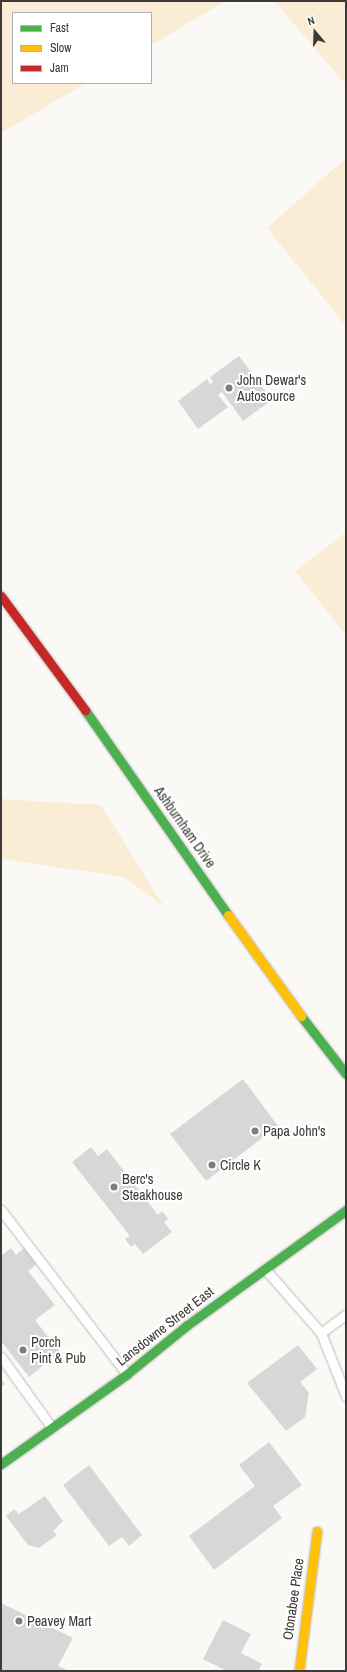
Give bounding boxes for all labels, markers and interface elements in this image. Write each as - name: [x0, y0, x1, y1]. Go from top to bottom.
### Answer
- legend: [12, 12, 152, 84]
- north arrow: [295, 12, 335, 52]
- text: N: [306, 13, 316, 28]
- text: Fast: [50, 20, 69, 36]
- text: Slow: [50, 40, 71, 56]
- text: Jam: [50, 60, 69, 76]
- place label: John Dewar's Autosource: [237, 372, 306, 404]
- marker: John Dewar's Autosource: [224, 383, 234, 393]
- street label: Ashburnham Drive: [151, 783, 219, 871]
- place label: Papa John's: [263, 1123, 326, 1139]
- marker: Papa John's: [250, 1126, 260, 1136]
- place label: Circle K: [220, 1157, 261, 1173]
- marker: Circle K: [207, 1160, 217, 1170]
- place label: Berc's Steakhouse: [122, 1171, 183, 1204]
- marker: Berc's Steakhouse: [109, 1182, 119, 1192]
- street label: Lansdowne Street East: [113, 1283, 217, 1369]
- place label: Porch Pint & Pub: [31, 1334, 86, 1366]
- marker: Porch Pint & Pub: [18, 1345, 28, 1355]
- street label: Otonabee Place: [279, 1557, 307, 1641]
- place label: Peavey Mart: [27, 1613, 91, 1629]
- marker: Peavey Mart: [14, 1616, 24, 1626]

